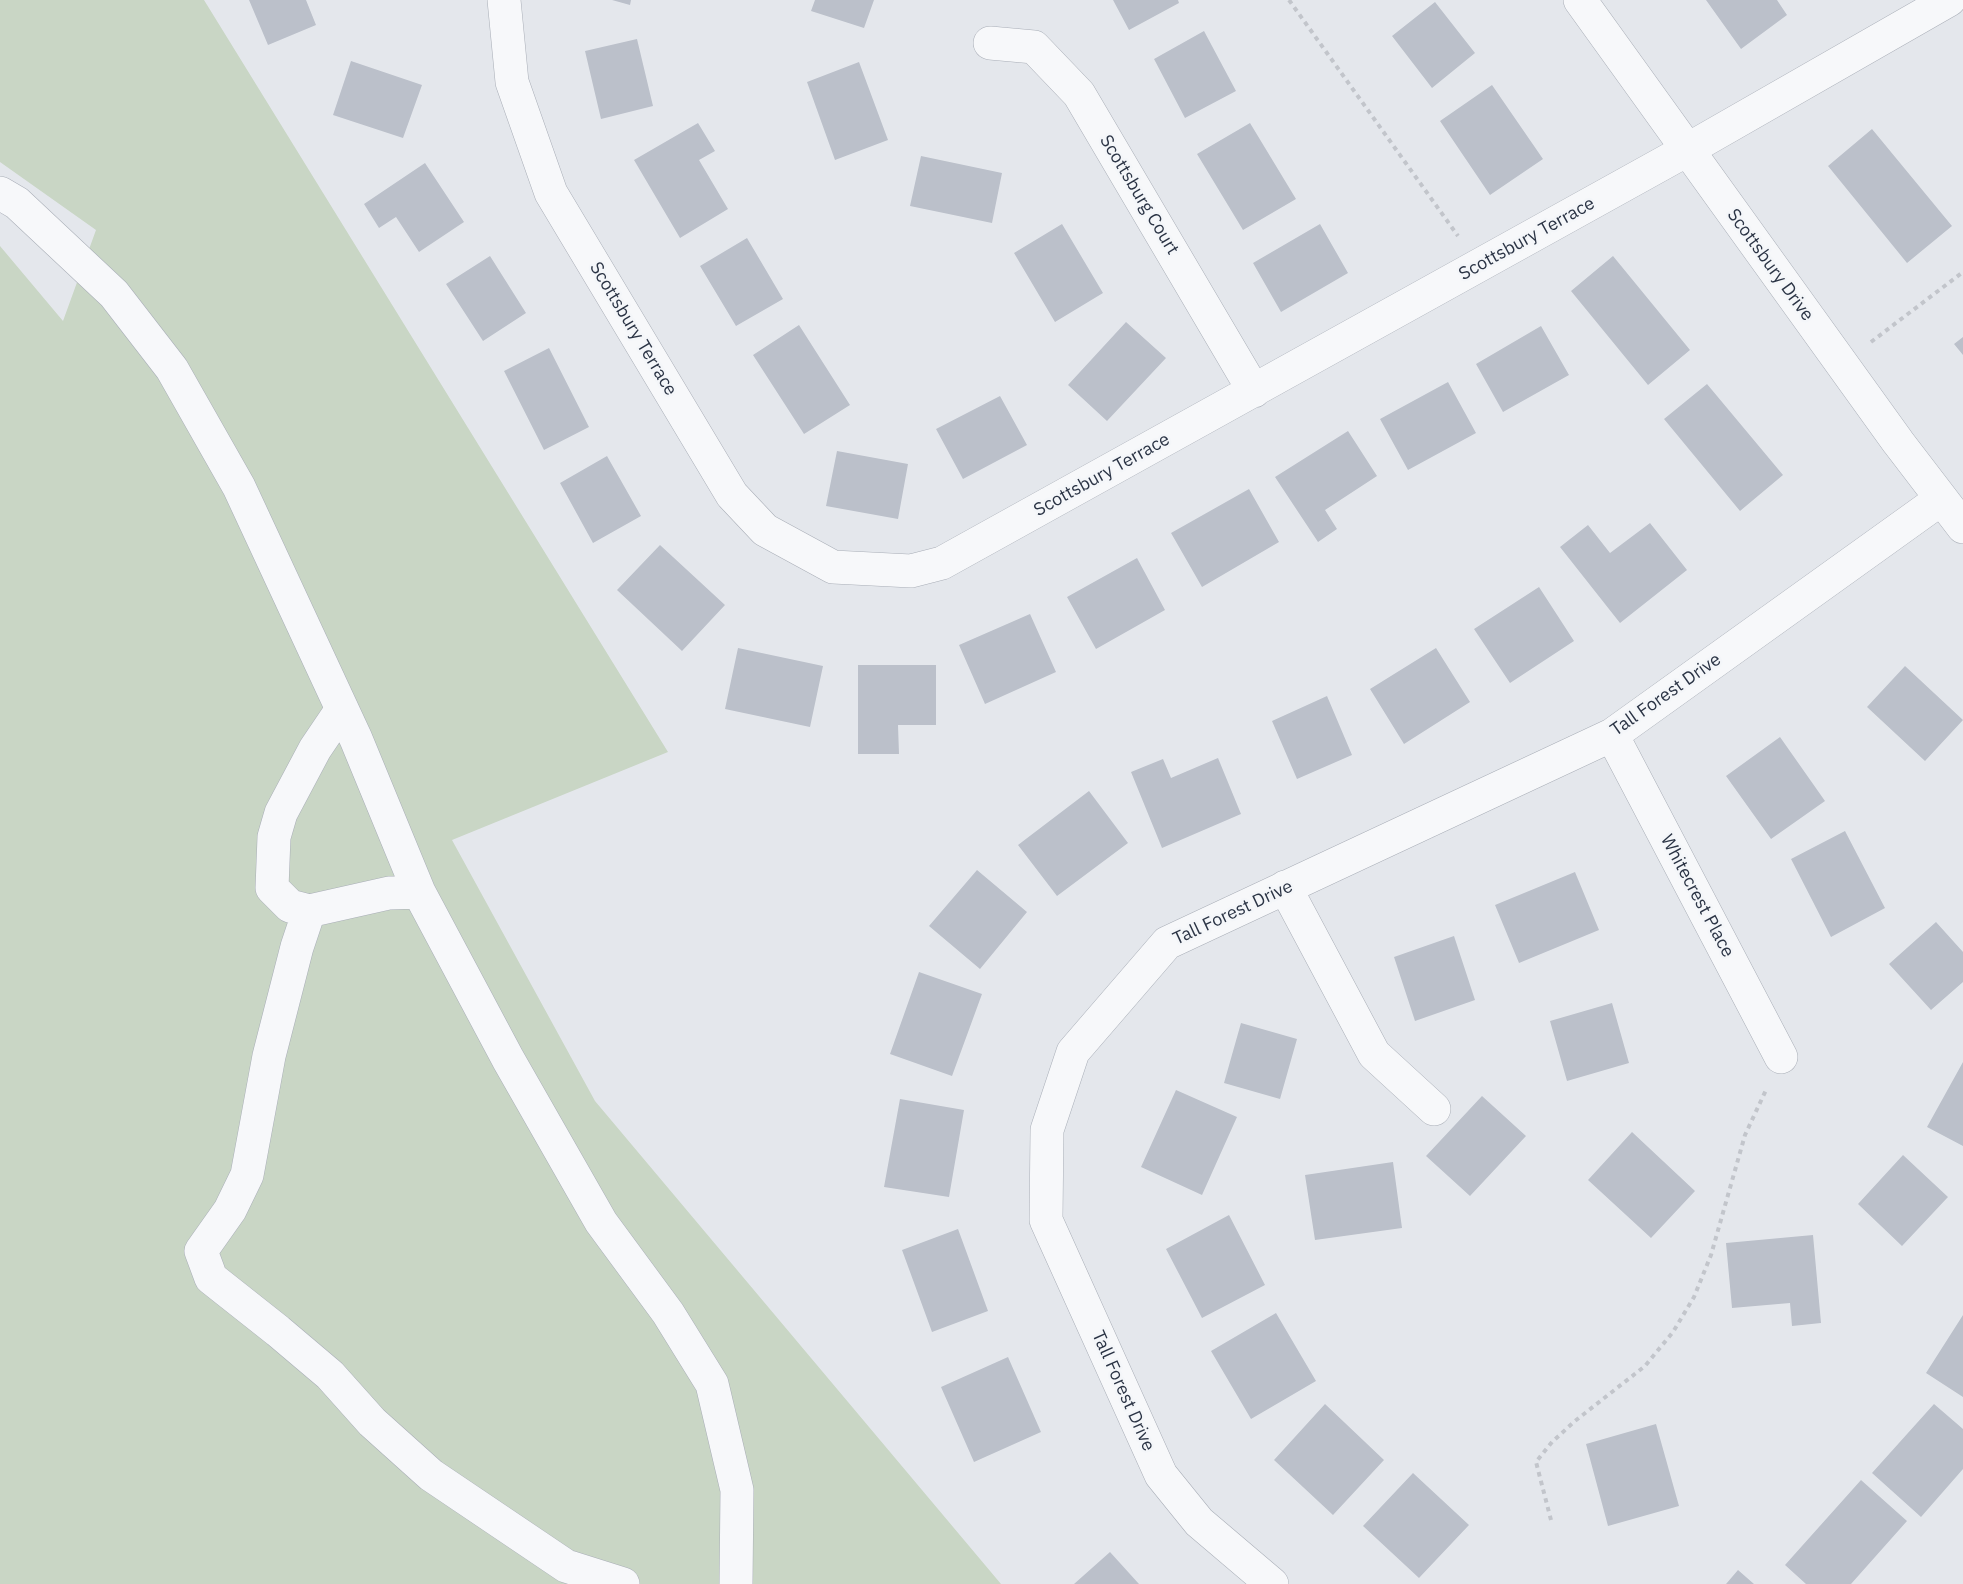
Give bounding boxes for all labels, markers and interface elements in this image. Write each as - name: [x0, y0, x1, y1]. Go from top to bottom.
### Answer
- street label: Scottsburg Court: [1095, 131, 1183, 259]
- street label: Scottsbury Terrace: [1455, 193, 1599, 285]
- street label: Scottsbury Drive: [1722, 205, 1818, 325]
- street label: Scottsbury Terrace: [585, 258, 681, 400]
- street label: Scottsbury Terrace: [1030, 429, 1174, 521]
- street label: Tall Forest Drive: [1607, 649, 1725, 741]
- street label: Whitecrest Place: [1656, 831, 1738, 961]
- street label: Tall Forest Drive: [1170, 876, 1296, 950]
- street label: Tall Forest Drive: [1087, 1327, 1159, 1455]

